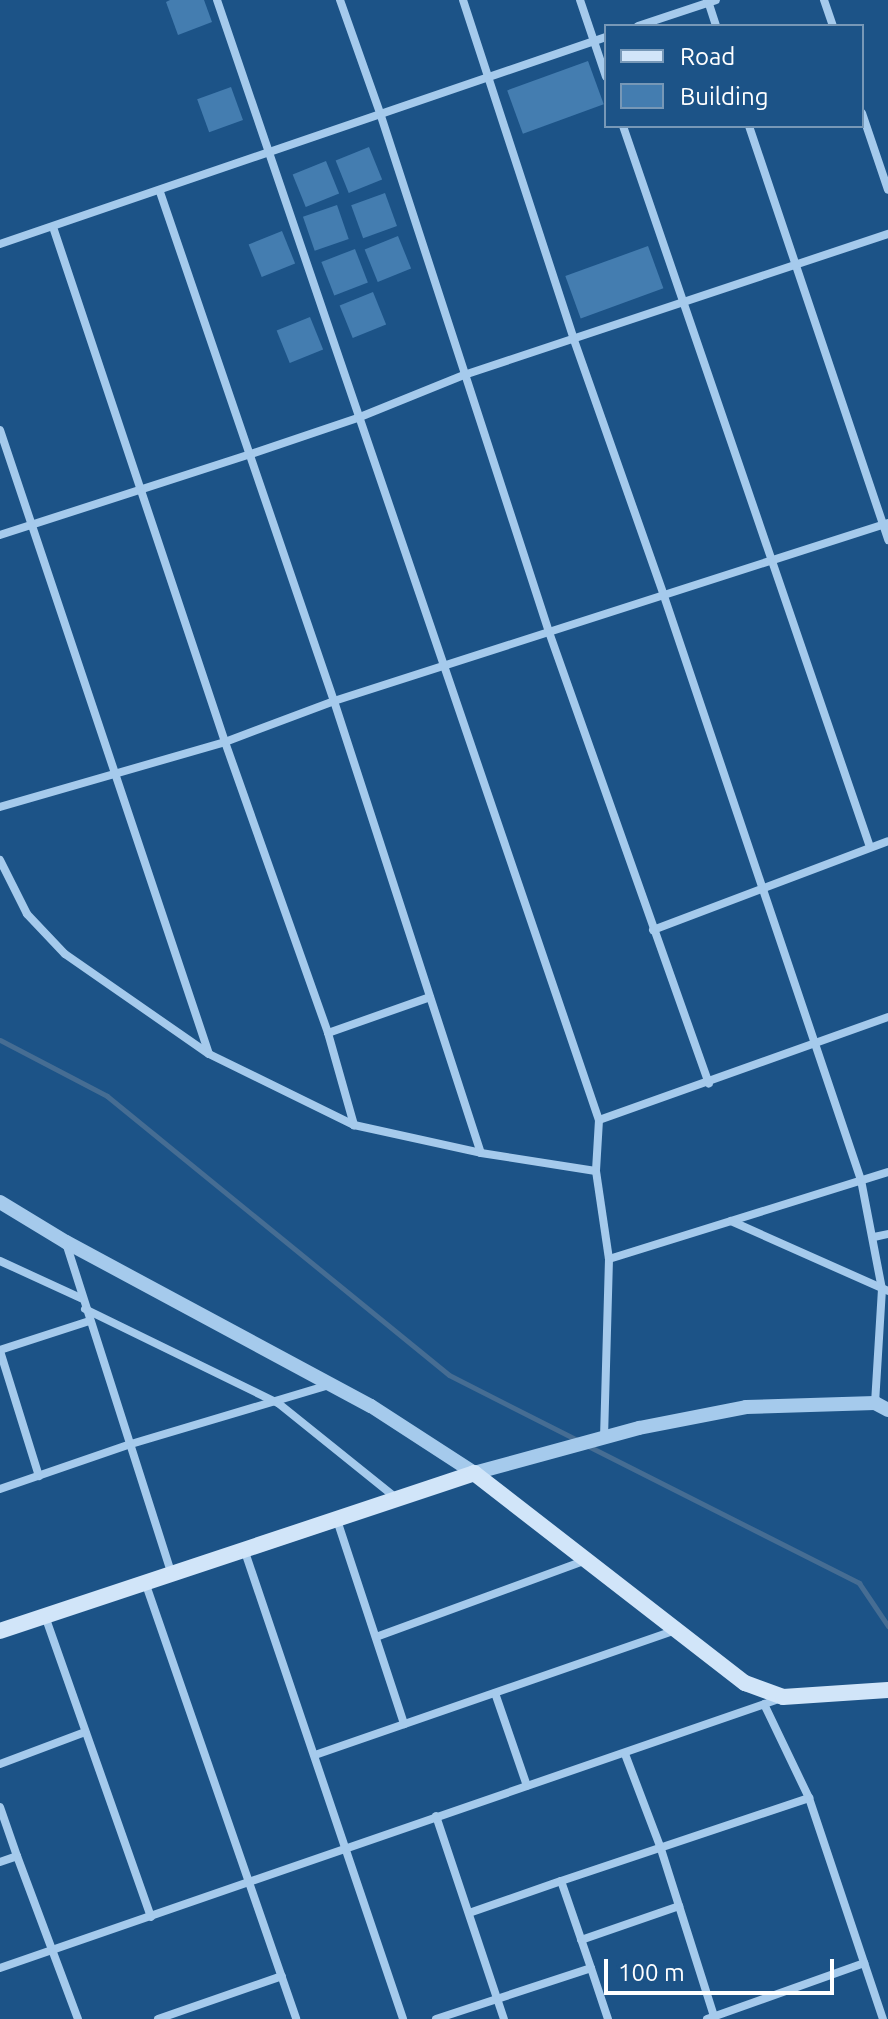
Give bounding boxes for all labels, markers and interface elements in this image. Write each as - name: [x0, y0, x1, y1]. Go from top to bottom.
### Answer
- legend: [604, 24, 864, 128]
- text: Road: [680, 43, 735, 70]
- text: Building: [680, 83, 768, 110]
- scale bar: [608, 1943, 838, 1993]
- text: 100 m: [618, 1959, 685, 1986]

